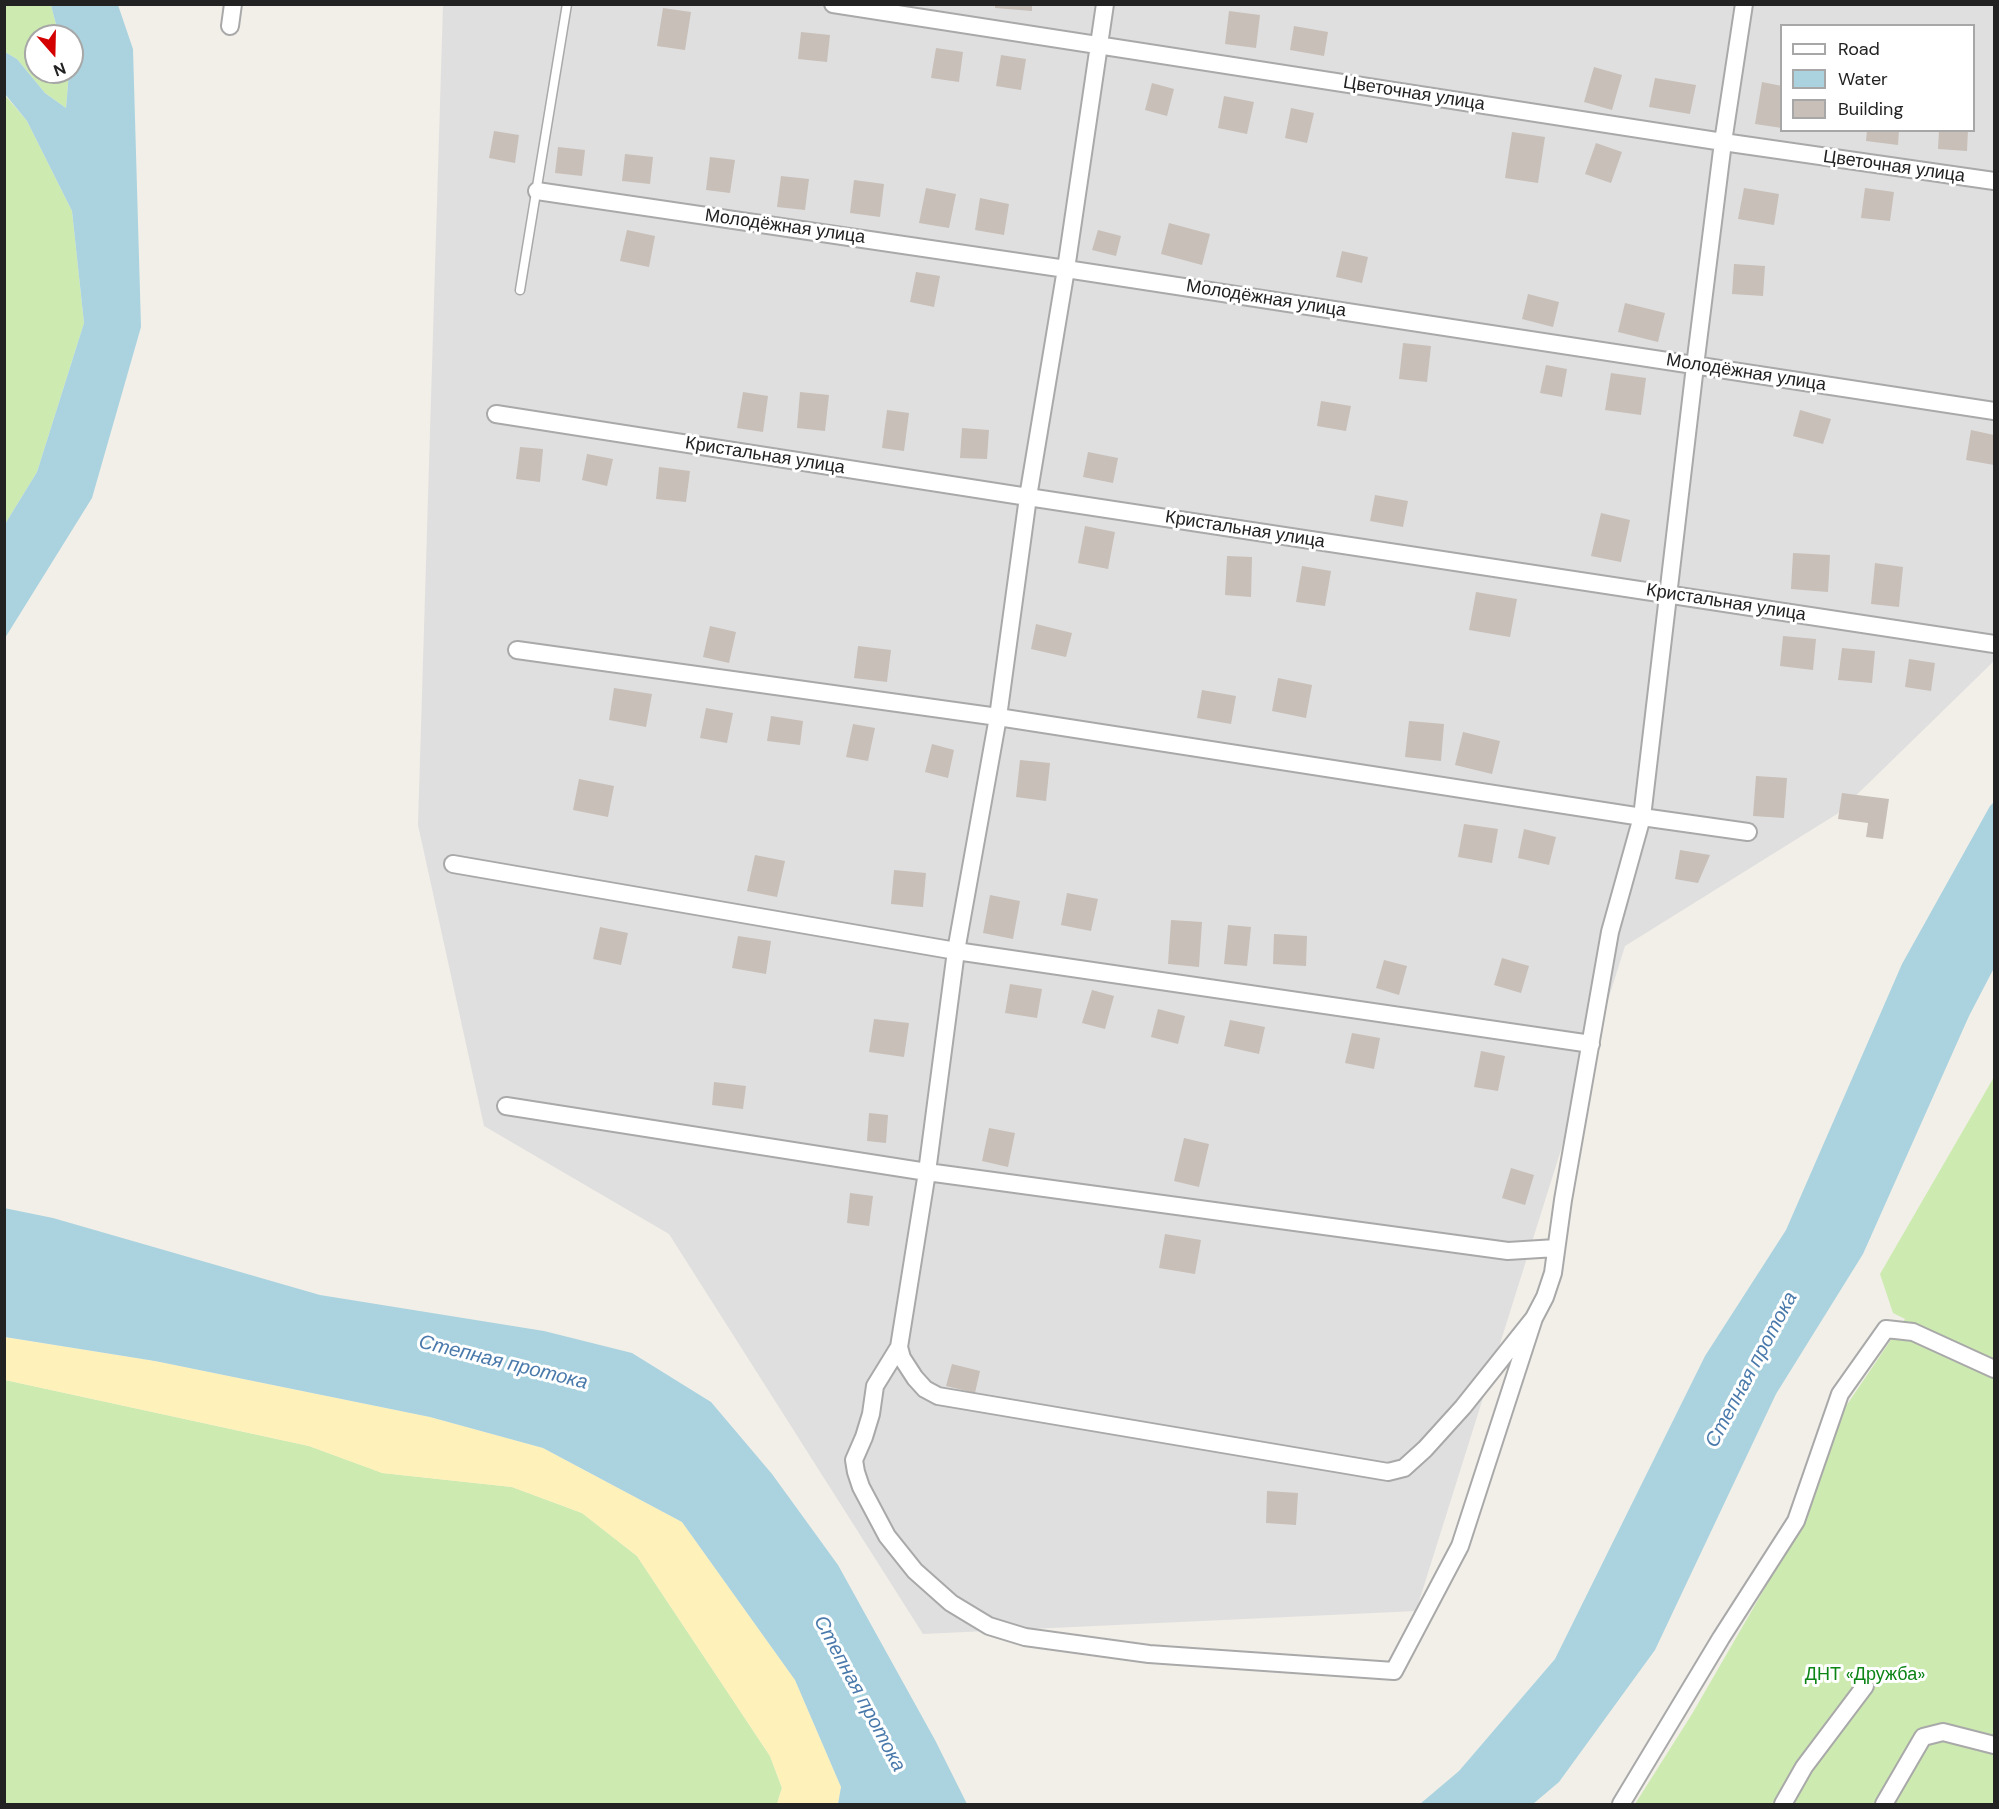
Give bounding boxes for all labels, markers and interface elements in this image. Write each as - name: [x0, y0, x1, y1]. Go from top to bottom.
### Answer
- north arrow: [24, 24, 84, 84]
- legend: [1780, 24, 1975, 132]
- text: Road: [1838, 37, 1880, 61]
- text: N: [51, 58, 69, 81]
- text: Water: [1838, 67, 1888, 91]
- street label: Цветочная улица: [1342, 72, 1486, 116]
- text: Building: [1838, 97, 1903, 121]
- street label: Цветочная улица: [1822, 146, 1966, 188]
- street label: Молодёжная улица: [703, 205, 867, 249]
- street label: Молодёжная улица: [1184, 276, 1348, 322]
- street label: Молодёжная улица: [1664, 350, 1828, 396]
- street label: Кристальная улица: [684, 433, 846, 479]
- street label: Кристальная улица: [1164, 507, 1326, 553]
- street label: Кристальная улица: [1645, 580, 1807, 626]
- water label: Степная протока: [1701, 1288, 1803, 1452]
- water label: Степная протока: [416, 1330, 590, 1396]
- water label: Степная протока: [808, 1612, 910, 1776]
- park label: ДНТ «Дружба»: [1805, 1664, 1925, 1686]

